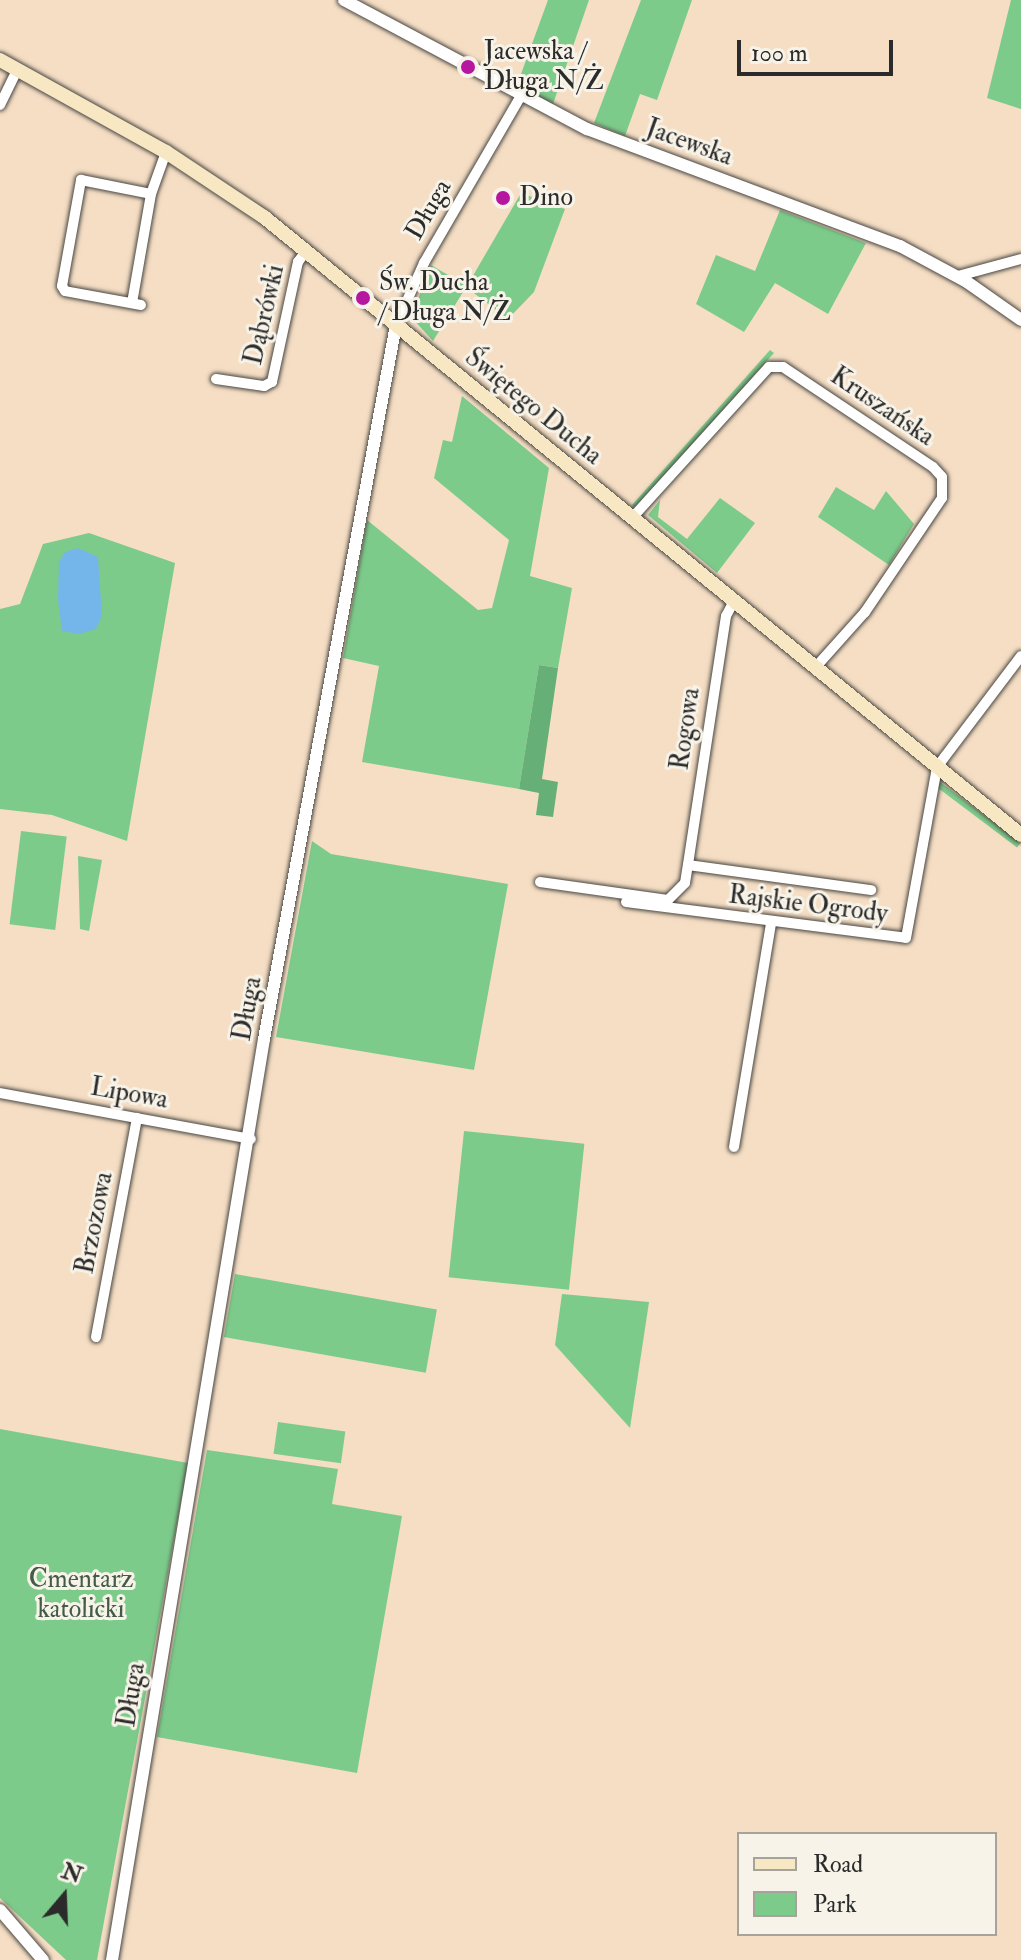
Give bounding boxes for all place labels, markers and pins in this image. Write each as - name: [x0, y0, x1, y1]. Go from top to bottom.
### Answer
- place label: Jacewska / Długa N/Ż: [484, 36, 604, 98]
- marker: Jacewska / Długa N/Ż: [459, 58, 477, 76]
- place label: Dino: [519, 182, 573, 214]
- marker: Dino: [494, 189, 512, 207]
- place label: Św. Ducha / Długa N/Ż: [379, 267, 511, 328]
- marker: Św. Ducha / Długa N/Ż: [354, 289, 372, 307]

